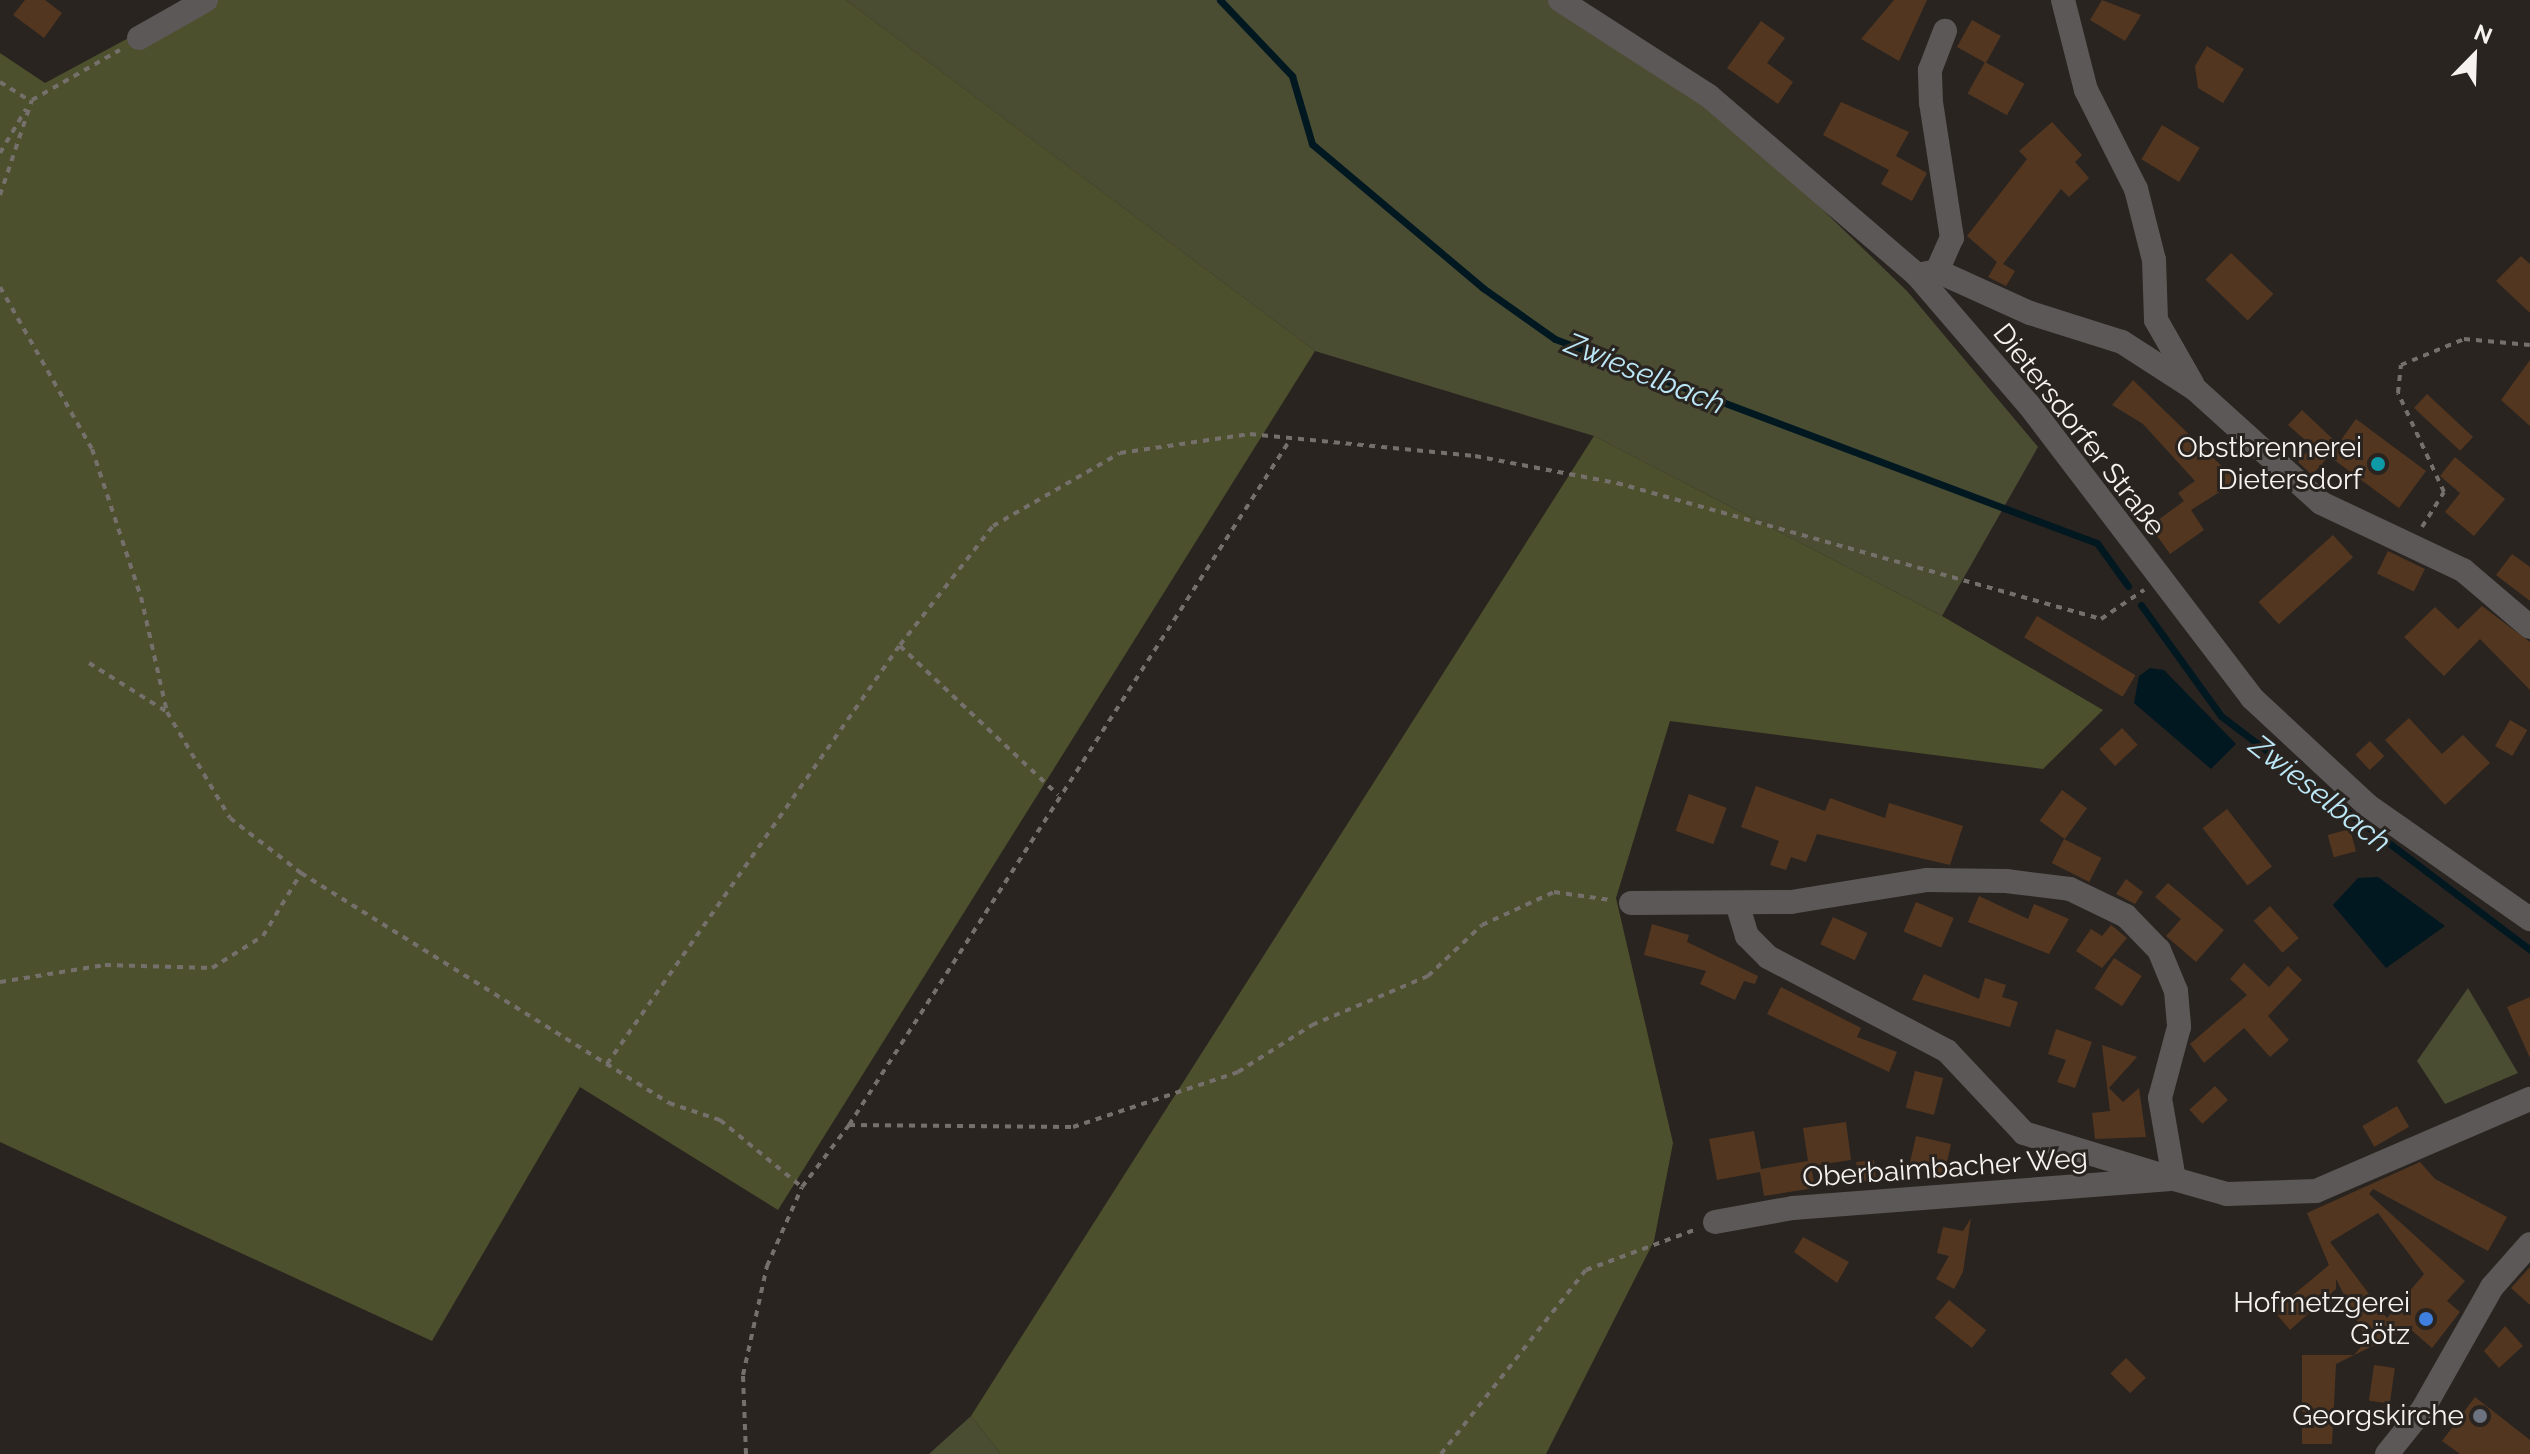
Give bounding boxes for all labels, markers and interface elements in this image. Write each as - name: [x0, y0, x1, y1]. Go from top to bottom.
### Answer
- north arrow: [2434, 16, 2514, 96]
- text: N: [2471, 19, 2496, 49]
- street label: Dietersdorfer Straße: [1986, 317, 2172, 543]
- water label: Zwieselbach: [1560, 326, 1730, 422]
- place label: Obstbrennerei Dietersdorf: [2177, 431, 2362, 497]
- marker: Obstbrennerei Dietersdorf: [2369, 455, 2387, 473]
- water label: Zwieselbach: [2242, 728, 2398, 860]
- street label: Oberbaimbacher Weg: [1800, 1141, 2090, 1195]
- place label: Hofmetzgerei Götz: [2233, 1286, 2410, 1352]
- marker: Hofmetzgerei Götz: [2417, 1310, 2435, 1328]
- place label: Georgskirche: [2292, 1399, 2464, 1433]
- marker: Georgskirche: [2471, 1407, 2489, 1425]

